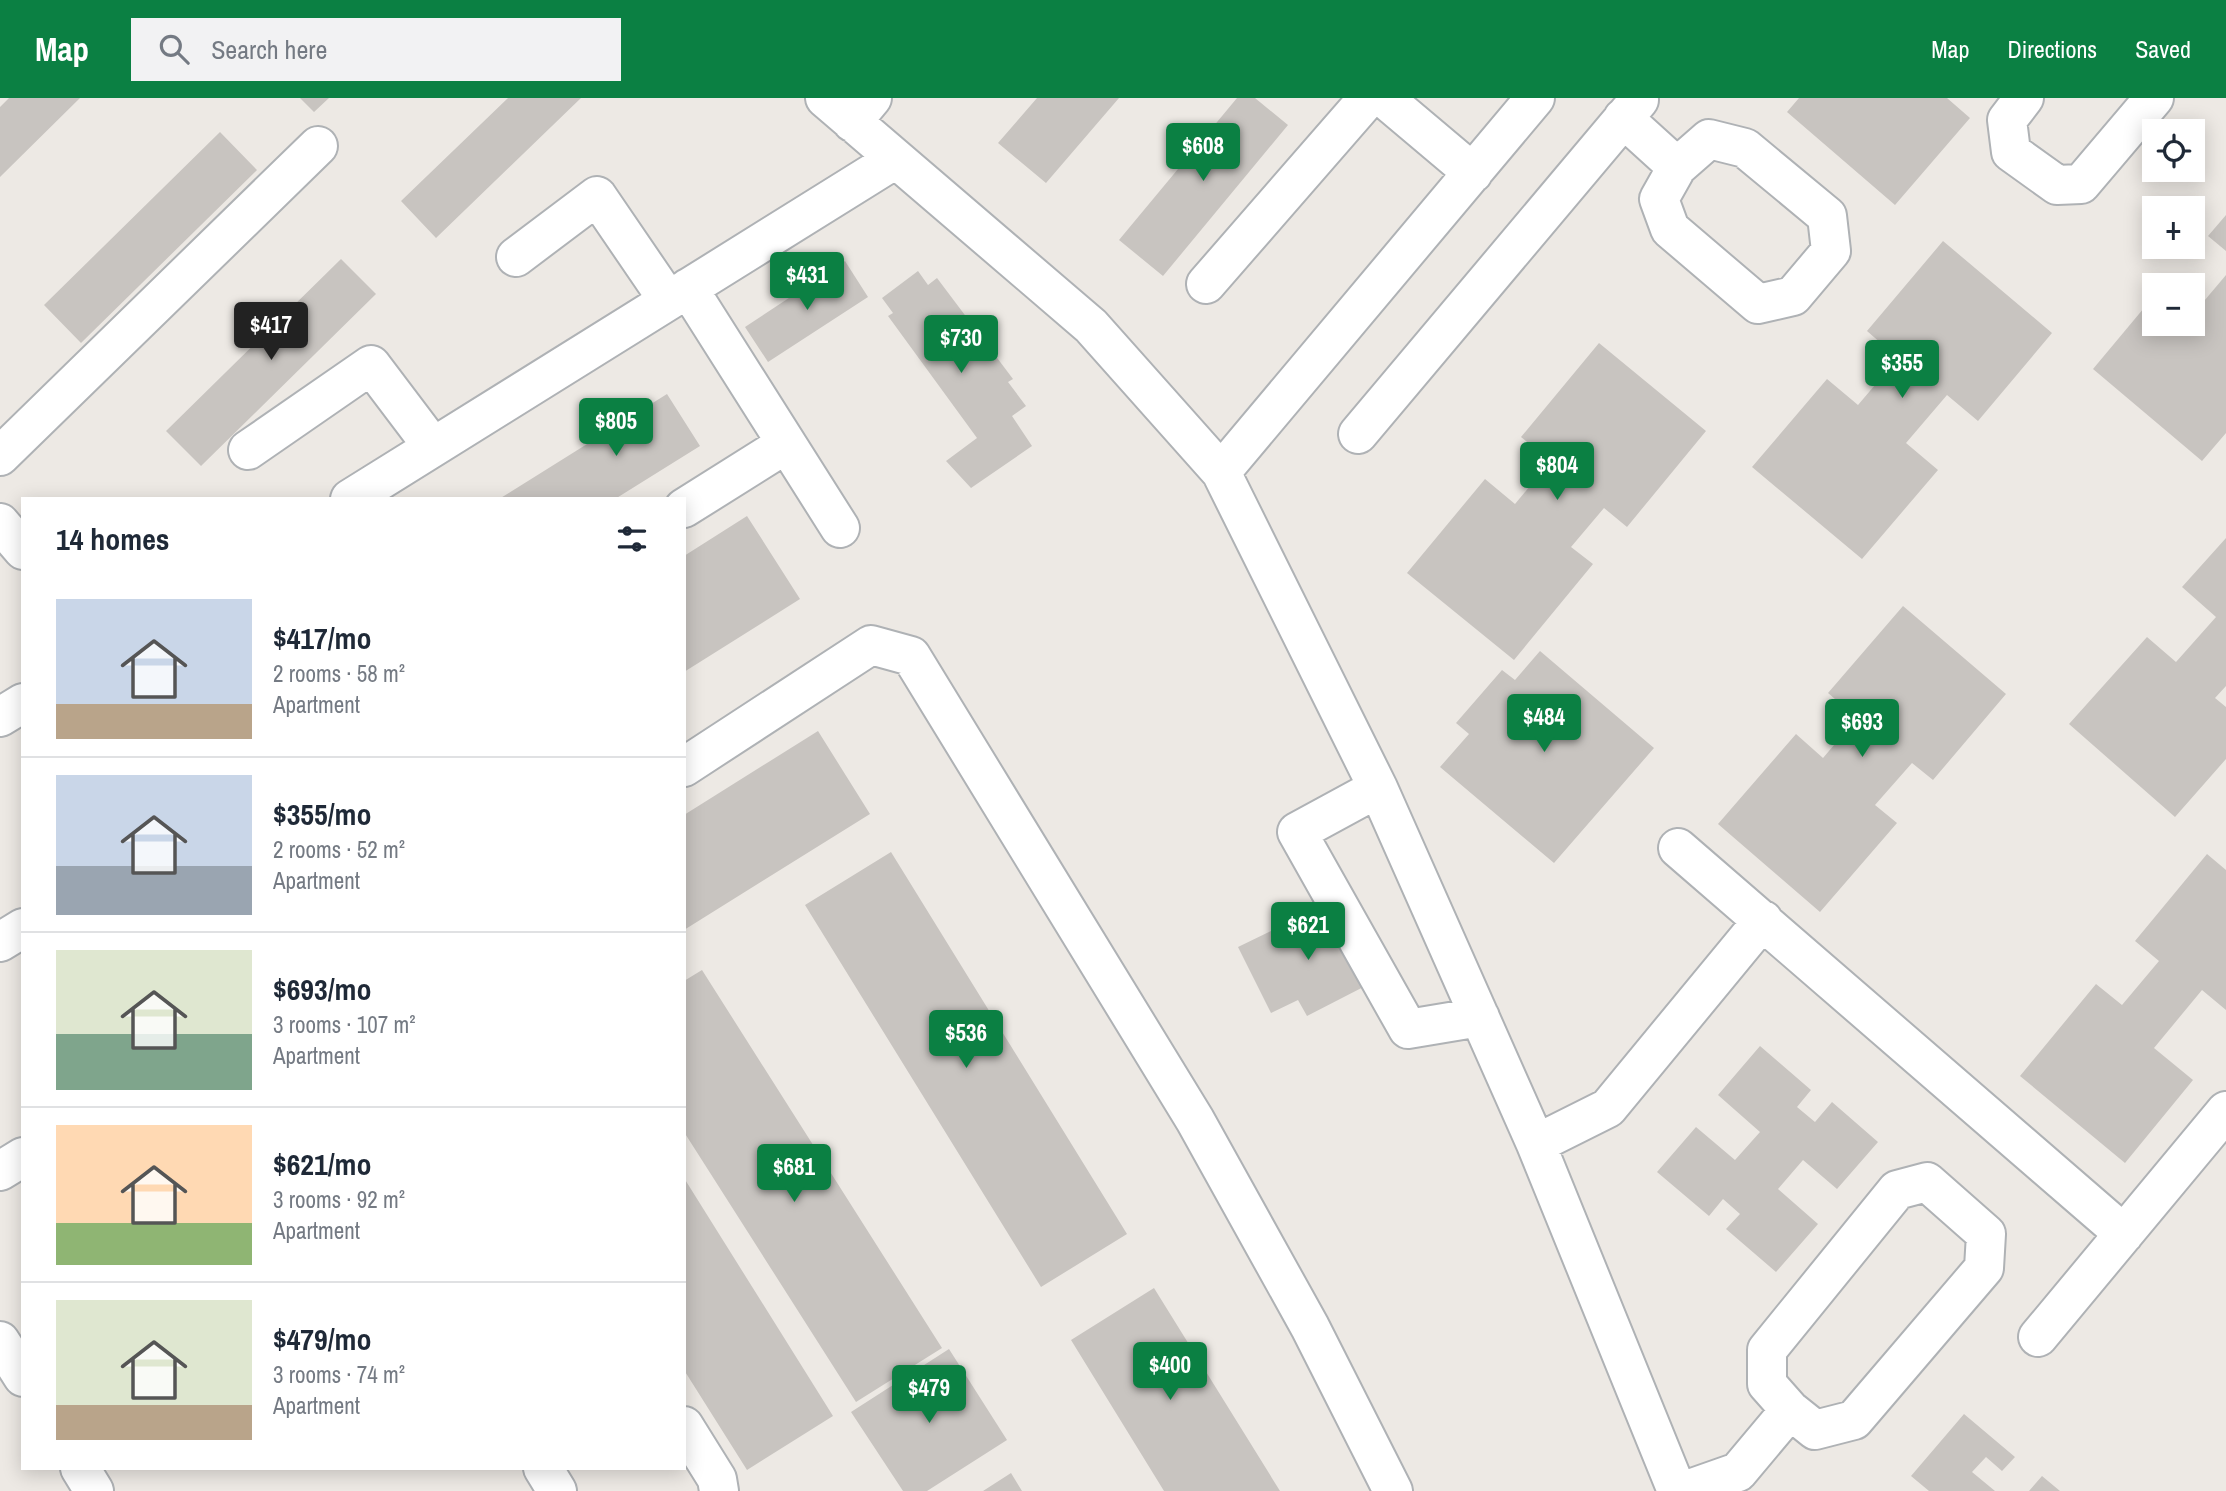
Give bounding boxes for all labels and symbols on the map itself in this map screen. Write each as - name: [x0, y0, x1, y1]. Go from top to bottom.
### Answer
- pin: $608: [1162, 123, 1244, 183]
- pin: $431: [766, 252, 848, 312]
- pin: $417: [230, 302, 312, 362]
- pin: $730: [920, 316, 1002, 375]
- pin: $355: [1861, 341, 1943, 400]
- pin: $805: [575, 398, 657, 458]
- pin: $804: [1516, 442, 1598, 502]
- pin: $484: [1503, 694, 1585, 754]
- pin: $693: [1821, 700, 1903, 759]
- pin: $621: [1267, 902, 1349, 962]
- pin: $536: [925, 1010, 1007, 1070]
- pin: $681: [753, 1144, 835, 1204]
- pin: $400: [1129, 1342, 1211, 1402]
- pin: $479: [888, 1366, 970, 1425]

